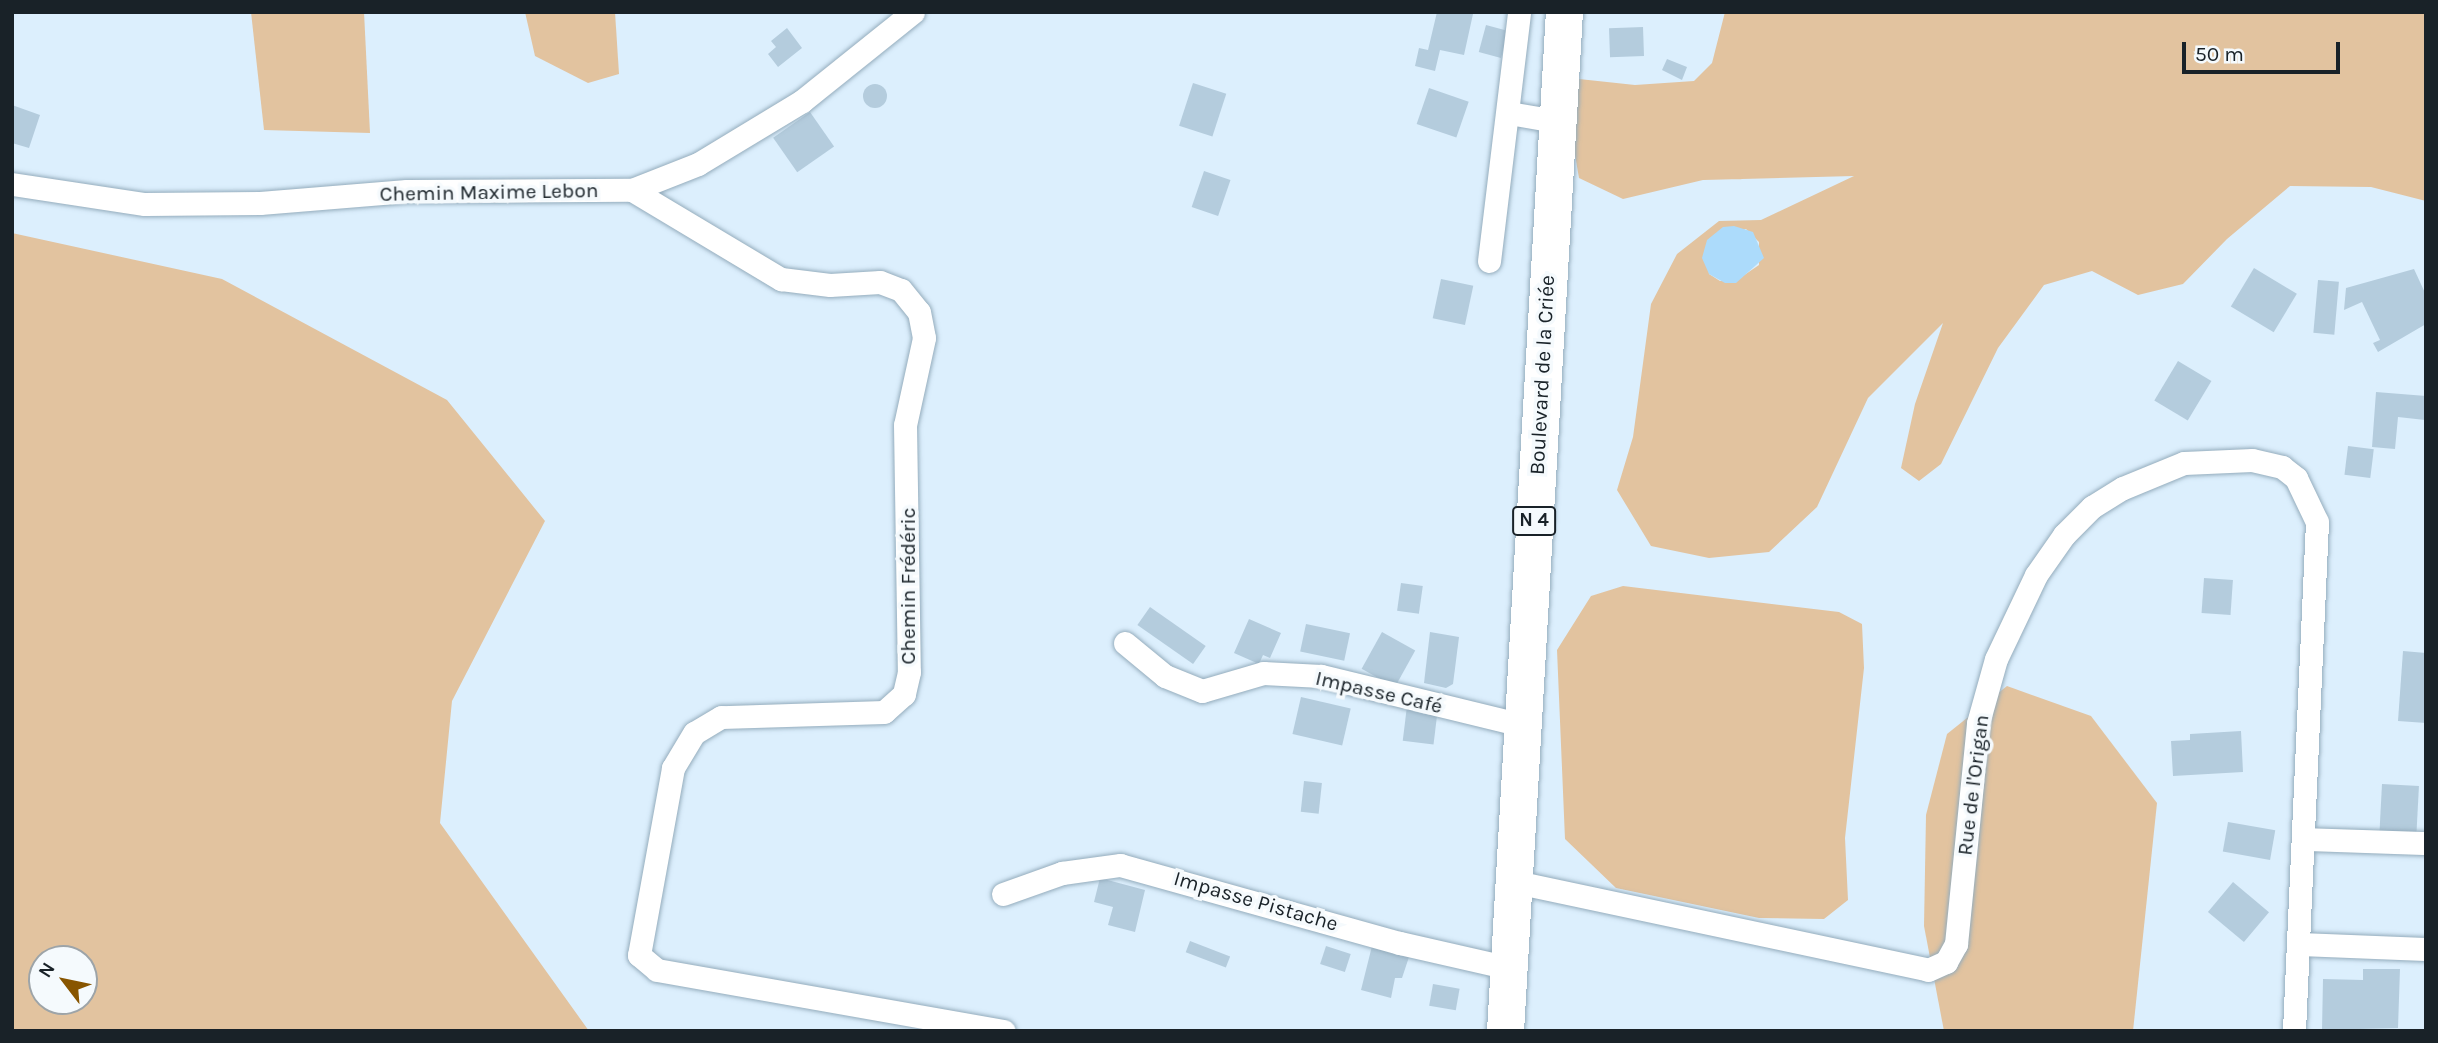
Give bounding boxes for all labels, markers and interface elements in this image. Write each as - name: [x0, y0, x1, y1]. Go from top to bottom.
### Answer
- scale bar: [2186, 28, 2344, 72]
- text: 50 m: [2195, 42, 2244, 66]
- street label: Chemin Maxime Lebon: [379, 177, 599, 207]
- street label: Boulevard de la Criée: [1524, 274, 1560, 476]
- road number: N 4: [1511, 506, 1557, 536]
- street label: Chemin Frédéric: [895, 507, 921, 665]
- street label: Impasse Café: [1313, 665, 1445, 719]
- street label: Rue de l'Origan: [1952, 713, 1994, 857]
- street label: Impasse Pistache: [1171, 865, 1341, 937]
- north arrow: [28, 945, 98, 1015]
- text: N: [34, 958, 60, 982]

